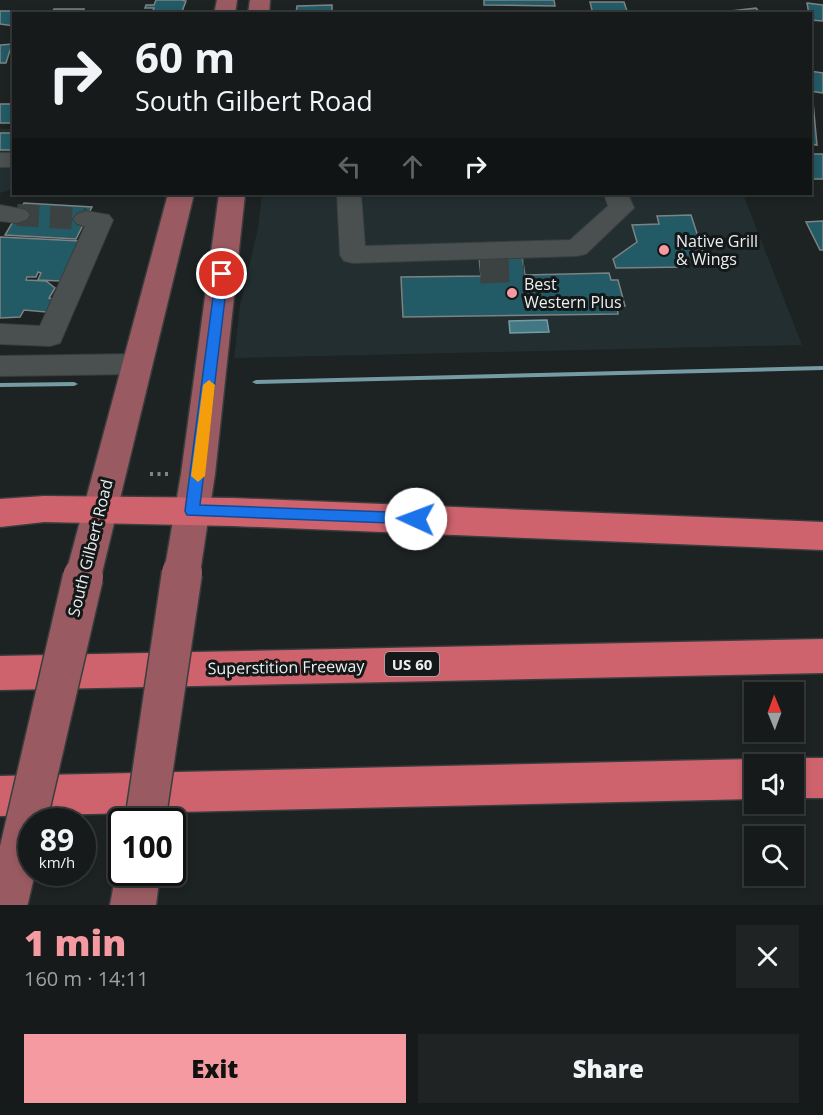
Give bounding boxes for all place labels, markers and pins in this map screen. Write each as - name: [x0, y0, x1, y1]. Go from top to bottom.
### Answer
- place label: Native Grill & Wings: [676, 230, 758, 270]
- marker: Native Grill & Wings: [657, 243, 671, 257]
- pin: [196, 248, 247, 299]
- place label: Best Western Plus: [524, 273, 622, 313]
- marker: Best Western Plus: [505, 286, 519, 300]

